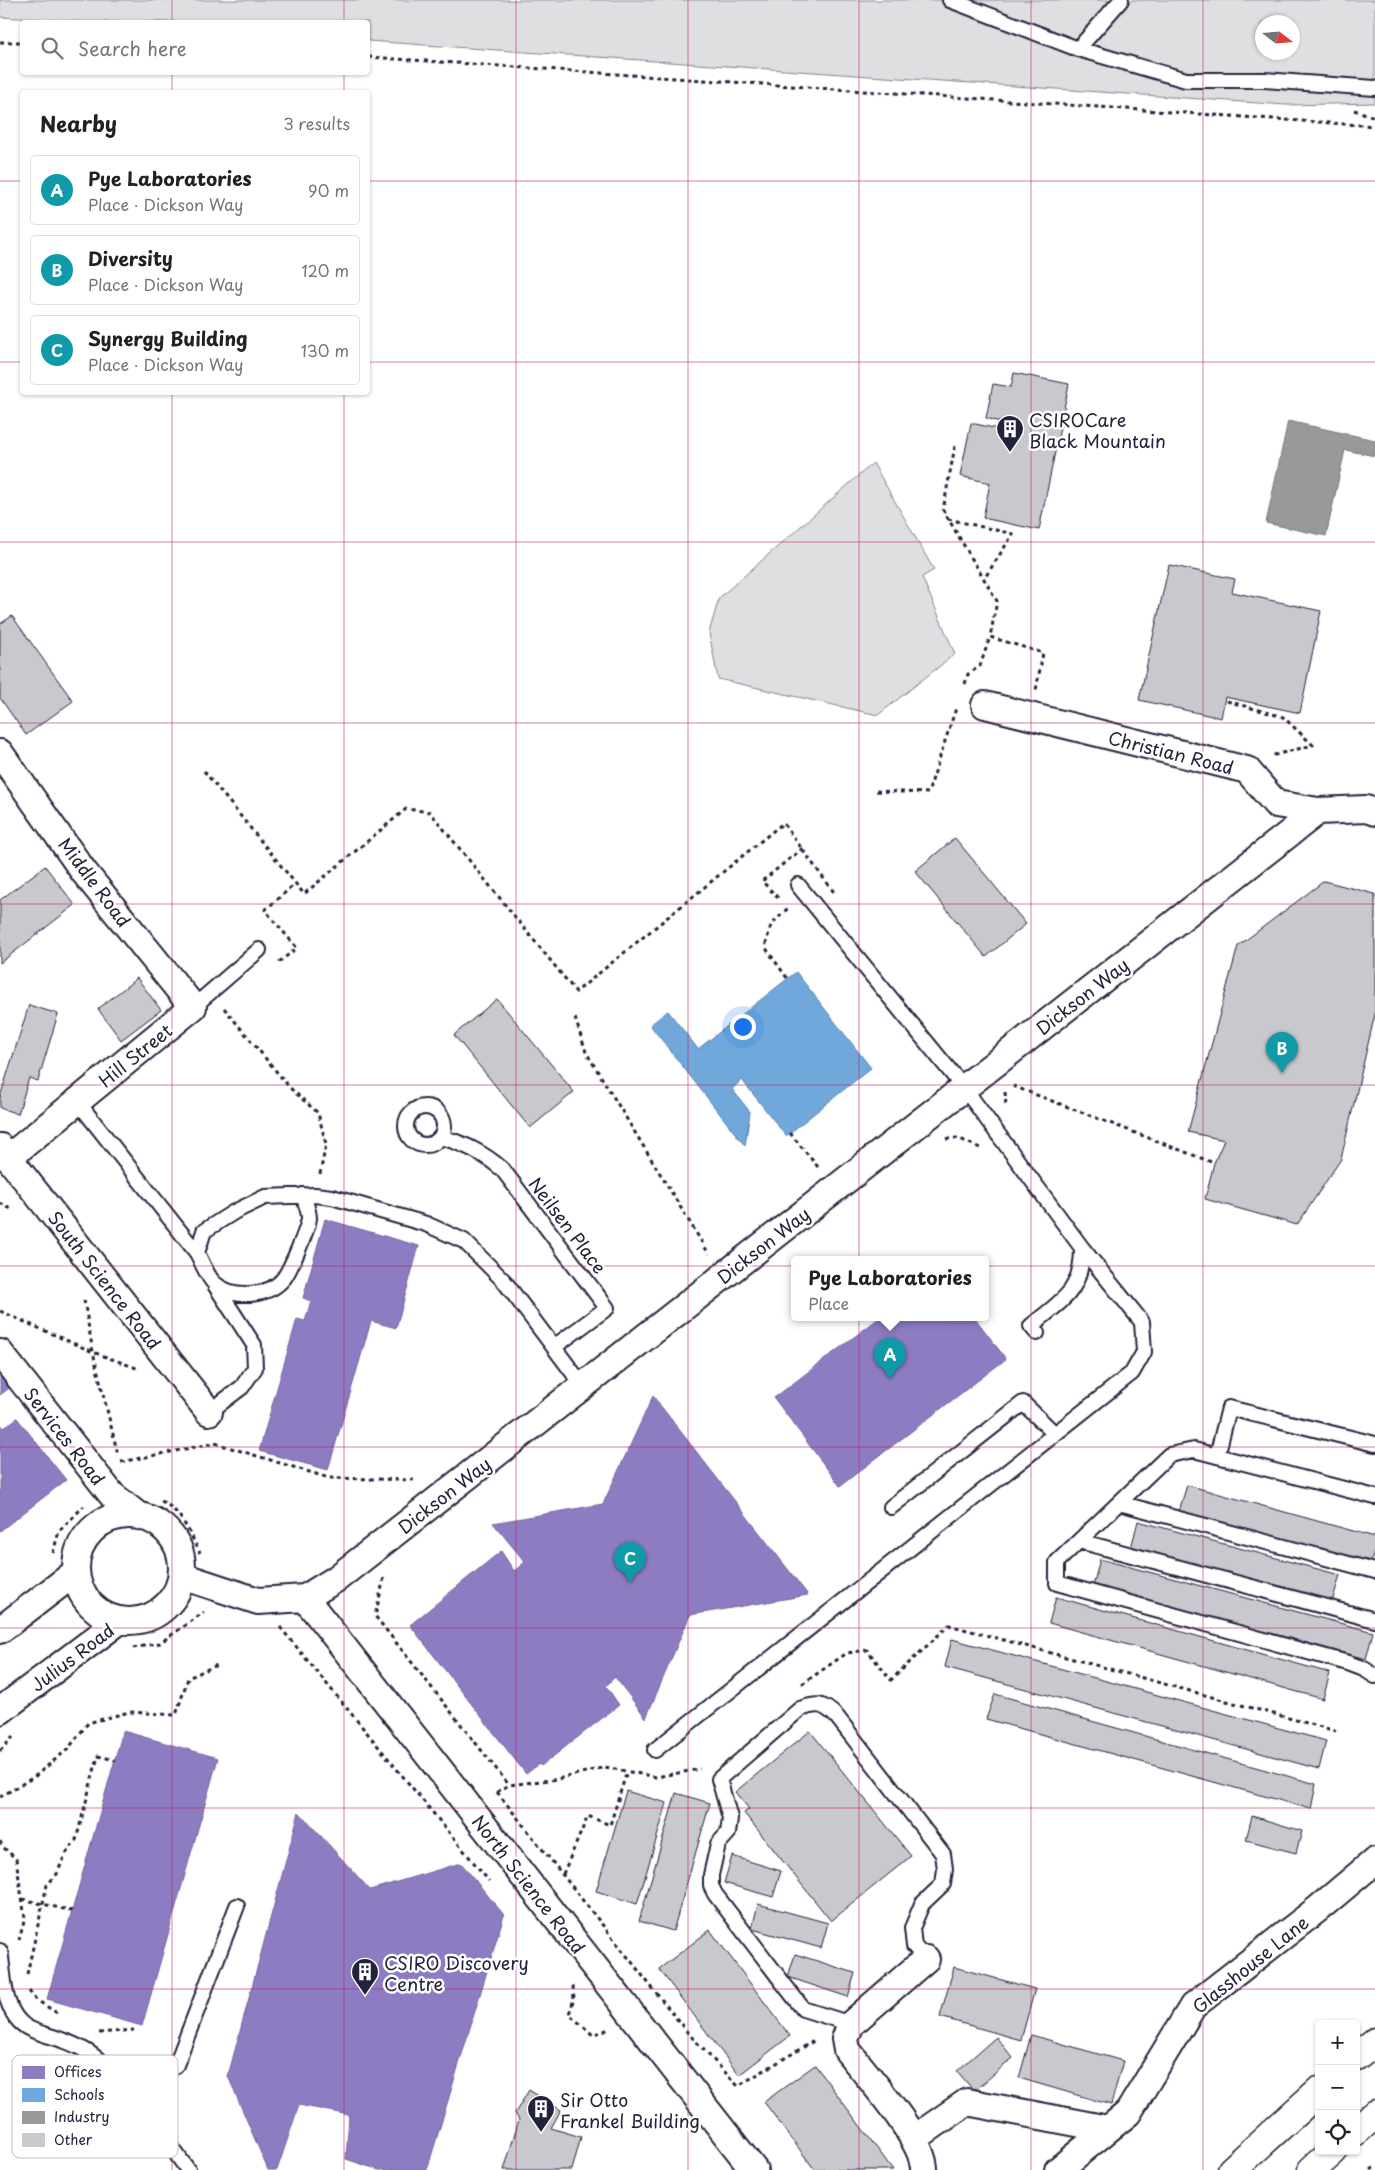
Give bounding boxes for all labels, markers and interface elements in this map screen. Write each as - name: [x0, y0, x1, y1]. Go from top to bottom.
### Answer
- north arrow: [1255, 15, 1300, 60]
- search box: [20, 20, 370, 75]
- icon: search: [38, 34, 66, 62]
- text: Search here: [78, 34, 187, 62]
- text: Nearby: [40, 107, 117, 139]
- text: 3 results: [283, 111, 350, 135]
- text: Pye Laboratories: [88, 164, 252, 192]
- text: A: [51, 178, 63, 202]
- text: 90 m: [308, 178, 349, 202]
- text: Place · Dickson Way: [88, 192, 243, 216]
- text: Diversity: [88, 244, 173, 272]
- text: B: [52, 258, 62, 282]
- text: 120 m: [302, 258, 349, 282]
- text: Place · Dickson Way: [88, 272, 243, 296]
- text: Synergy Building: [88, 324, 248, 352]
- text: C: [51, 338, 63, 362]
- text: 130 m: [301, 338, 349, 362]
- text: Place · Dickson Way: [88, 352, 243, 376]
- place label: CSIROCare Black Mountain: [1029, 406, 1166, 454]
- building icon: CSIROCare Black Mountain: [995, 414, 1025, 453]
- street label: Christian Road: [1105, 723, 1237, 781]
- street label: Middle Road: [52, 832, 138, 932]
- street label: Dickson Way: [1030, 951, 1134, 1041]
- your location: [730, 1014, 756, 1040]
- street label: Hill Street: [92, 1017, 178, 1093]
- pin: B: [1266, 1032, 1298, 1073]
- street label: Neilsen Place: [523, 1171, 613, 1279]
- street label: Dickson Way: [711, 1200, 815, 1290]
- street label: South Science Road: [42, 1205, 168, 1355]
- popup: [791, 1256, 989, 1321]
- text: Pye Laboratories: [808, 1263, 972, 1291]
- text: Place: [808, 1291, 849, 1315]
- pin: A: [874, 1338, 906, 1379]
- street label: Services Road: [18, 1381, 112, 1491]
- street label: Dickson Way: [392, 1450, 496, 1540]
- pin: C: [614, 1542, 646, 1583]
- street label: Julius Road: [24, 1616, 120, 1698]
- street label: North Science Road: [466, 1809, 592, 1959]
- street label: Glasshouse Lane: [1186, 1908, 1314, 2020]
- place label: CSIRO Discovery Centre: [384, 1949, 529, 1997]
- building icon: CSIRO Discovery Centre: [350, 1957, 380, 1996]
- map controls: [1315, 2020, 1360, 2155]
- button: +: [1315, 2020, 1360, 2065]
- legend: [12, 2055, 178, 2158]
- text: Offices: [54, 2061, 101, 2082]
- button: −: [1315, 2065, 1360, 2110]
- text: Schools: [54, 2084, 104, 2105]
- place label: Sir Otto Frankel Building: [560, 2086, 700, 2134]
- building icon: Sir Otto Frankel Building: [526, 2094, 556, 2133]
- text: Industry: [54, 2106, 109, 2127]
- button: locate: [1315, 2110, 1360, 2155]
- text: Other: [54, 2129, 93, 2150]

